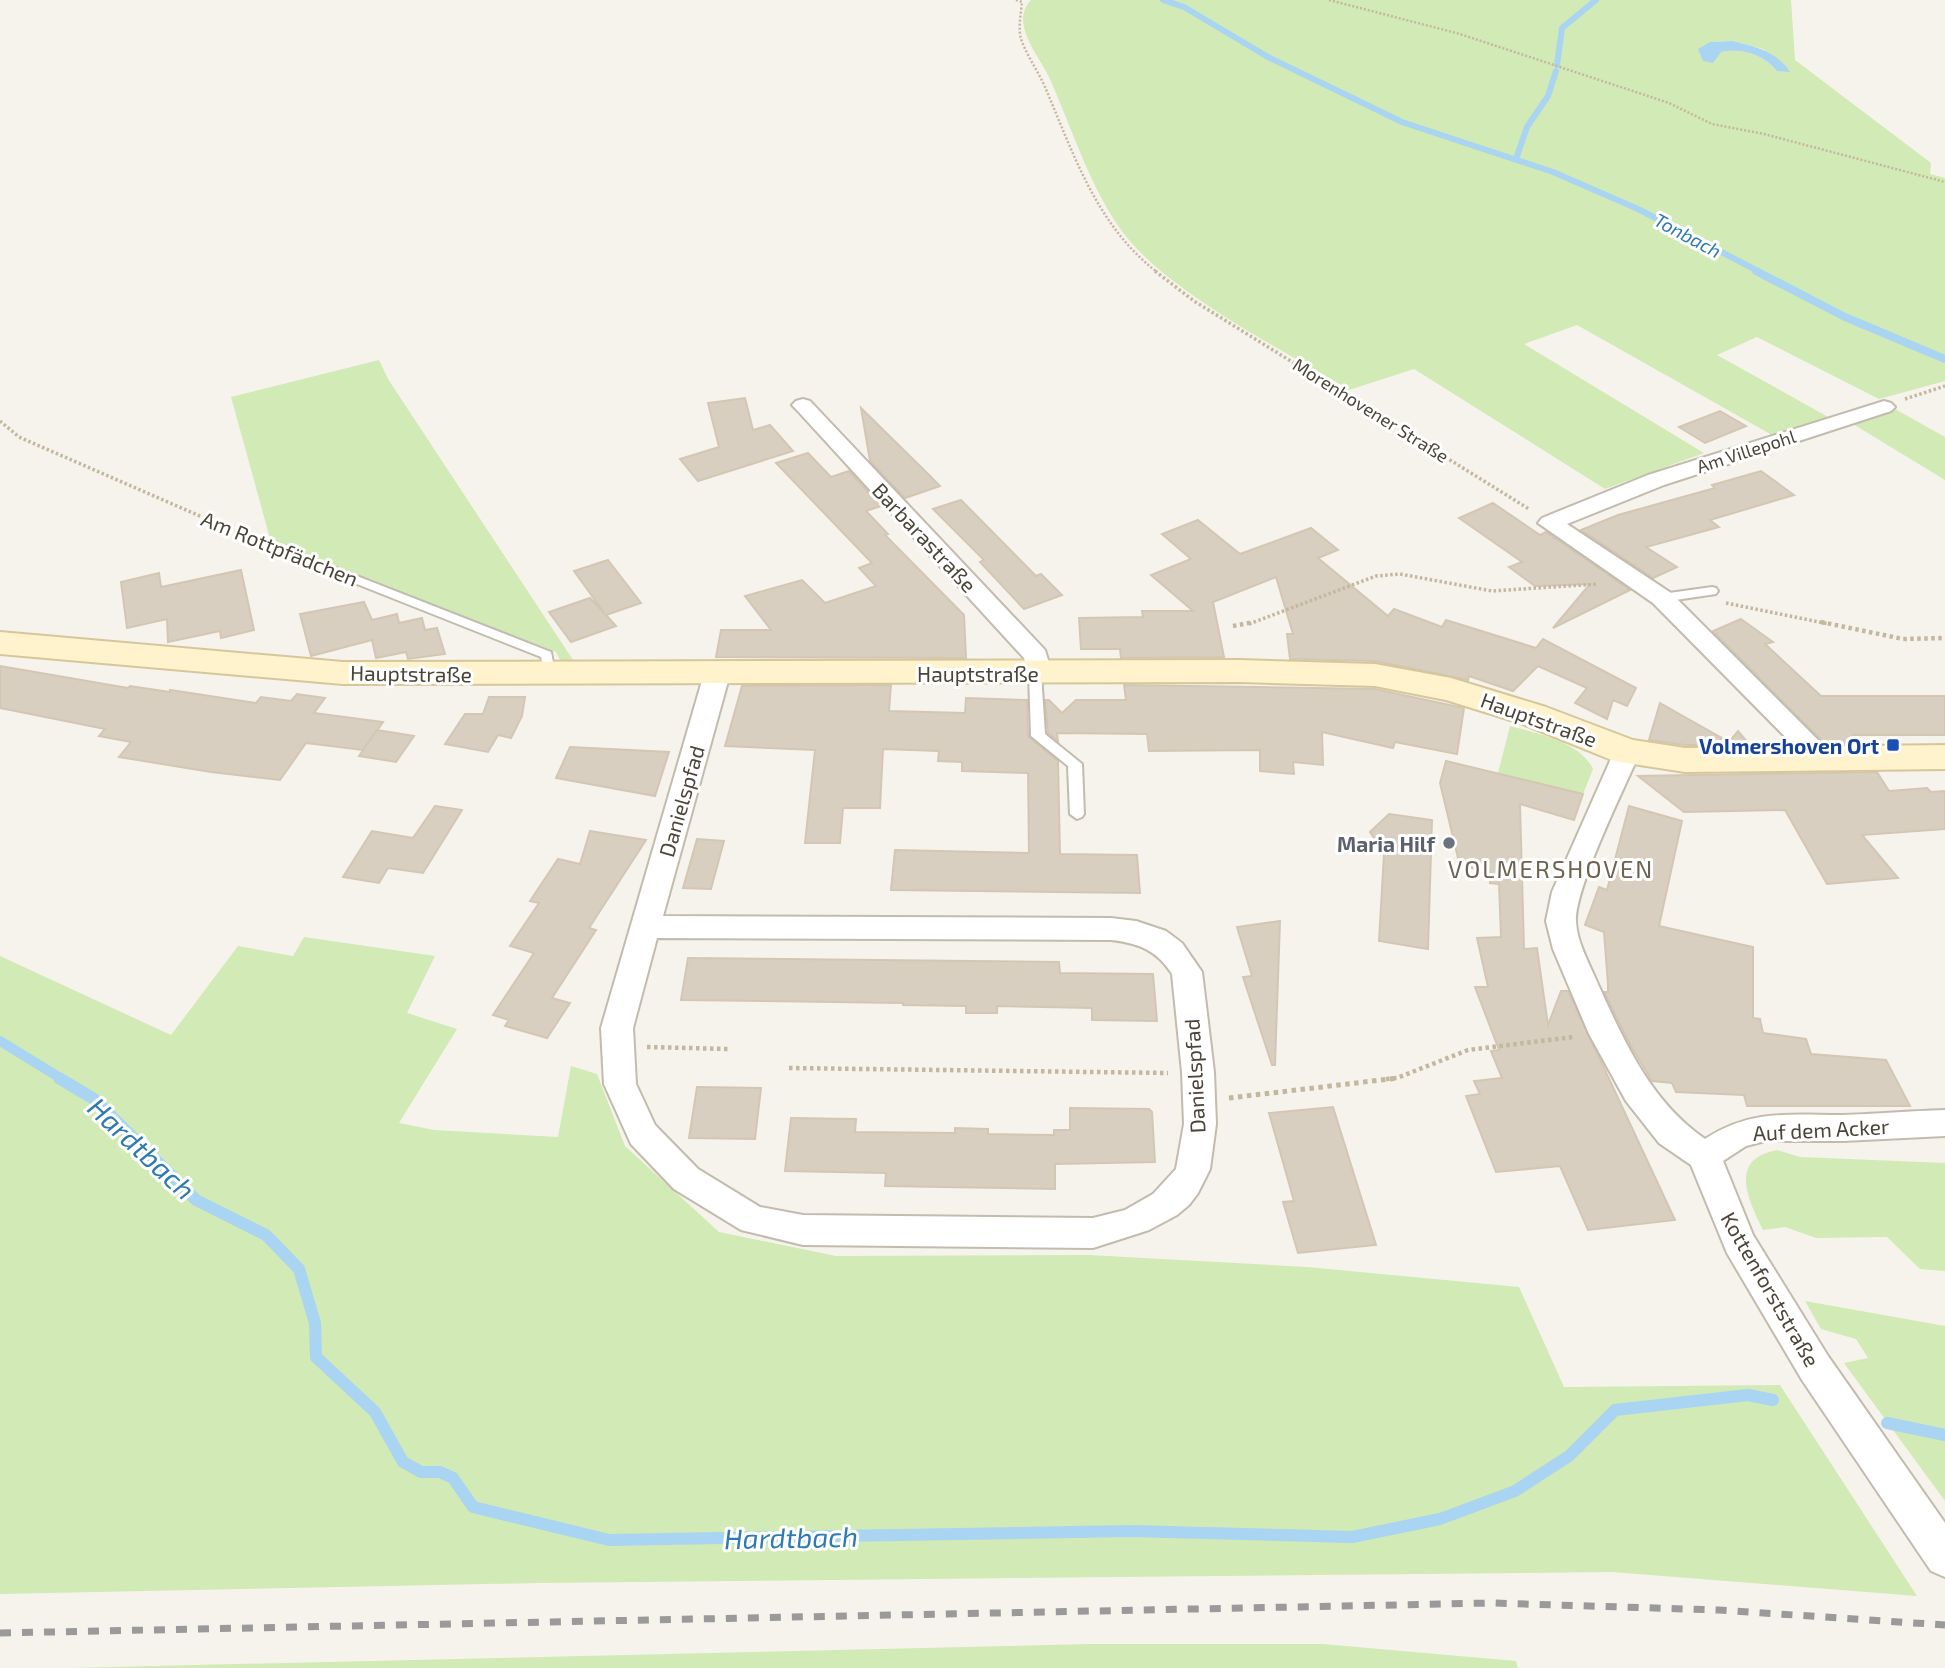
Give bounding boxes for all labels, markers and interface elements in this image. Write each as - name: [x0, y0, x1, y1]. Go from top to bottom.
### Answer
- water label: Tonbach: [1651, 208, 1725, 262]
- street label: Morenhovener Straße: [1289, 353, 1453, 467]
- street label: Am Villepohl: [1694, 424, 1799, 477]
- street label: Barbarastraße: [868, 477, 982, 597]
- street label: Am Rottpfädchen: [198, 505, 362, 591]
- street label: Hauptstraße: [350, 659, 472, 687]
- street label: Hauptstraße: [917, 661, 1039, 686]
- street label: Hauptstraße: [1478, 686, 1600, 752]
- place label: Volmershoven Ort: [1699, 733, 1879, 758]
- marker: Volmershoven Ort: [1885, 737, 1901, 753]
- street label: Danielspfad: [653, 742, 709, 860]
- place label: Maria Hilf: [1337, 831, 1436, 856]
- marker: Maria Hilf: [1441, 835, 1457, 851]
- district label: VOLMERSHOVEN: [1448, 854, 1654, 883]
- street label: Danielspfad: [1179, 1018, 1209, 1134]
- water label: Hardtbach: [81, 1090, 203, 1206]
- street label: Auf dem Acker: [1752, 1113, 1890, 1145]
- street label: Kottenforststraße: [1717, 1207, 1825, 1371]
- water label: Hardtbach: [724, 1519, 858, 1555]

